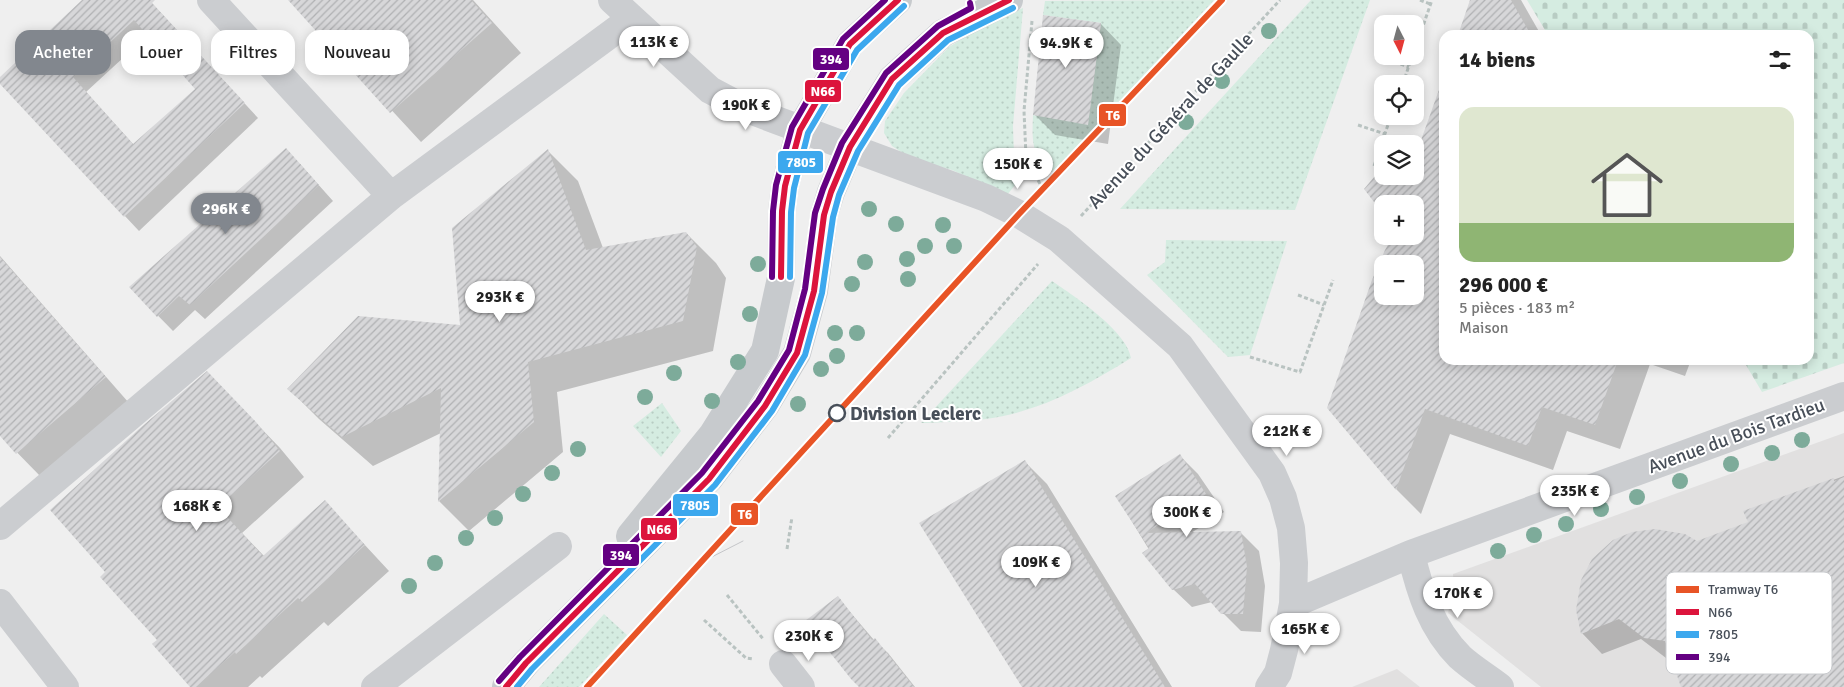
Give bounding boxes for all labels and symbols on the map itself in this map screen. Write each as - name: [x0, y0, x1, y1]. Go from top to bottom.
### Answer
- north arrow: [1374, 15, 1424, 65]
- pin: 113K €: [613, 26, 695, 68]
- pin: 94.9K €: [1020, 27, 1112, 69]
- street label: Avenue du Général de Gaulle: [1083, 28, 1259, 214]
- line badge: 394: [812, 47, 850, 71]
- text: 394: [820, 51, 843, 68]
- line badge: N66: [804, 79, 842, 103]
- text: N66: [811, 83, 836, 100]
- pin: 190K €: [705, 88, 787, 131]
- line badge: T6: [1098, 103, 1127, 127]
- text: T6: [1106, 107, 1121, 124]
- pin: 150K €: [977, 148, 1059, 190]
- line badge: 7805: [777, 150, 824, 174]
- text: 7805: [786, 154, 816, 171]
- pin: 296K €: [185, 192, 267, 235]
- pin: 293K €: [459, 280, 541, 323]
- street label: Avenue du Bois Tardieu: [1645, 393, 1828, 479]
- place label: Division Leclerc: [850, 402, 981, 426]
- marker: Division Leclerc: [828, 404, 846, 422]
- pin: 212K €: [1246, 414, 1328, 457]
- pin: 235K €: [1534, 474, 1616, 517]
- pin: 168K €: [156, 490, 238, 532]
- line badge: 7805: [672, 493, 719, 517]
- pin: 300K €: [1146, 496, 1228, 538]
- text: 7805: [680, 497, 710, 514]
- line badge: T6: [730, 502, 759, 526]
- text: T6: [738, 506, 753, 523]
- line badge: N66: [640, 517, 678, 541]
- text: N66: [647, 521, 672, 538]
- line badge: 394: [602, 543, 640, 567]
- pin: 109K €: [995, 546, 1077, 588]
- text: 394: [610, 547, 633, 564]
- legend: [1666, 572, 1832, 674]
- pin: 170K €: [1417, 576, 1499, 619]
- text: Tramway T6: [1708, 581, 1778, 598]
- text: N66: [1708, 604, 1733, 621]
- pin: 165K €: [1264, 612, 1346, 655]
- pin: 230K €: [768, 620, 850, 662]
- text: 7805: [1708, 626, 1738, 643]
- text: 394: [1708, 649, 1731, 666]

